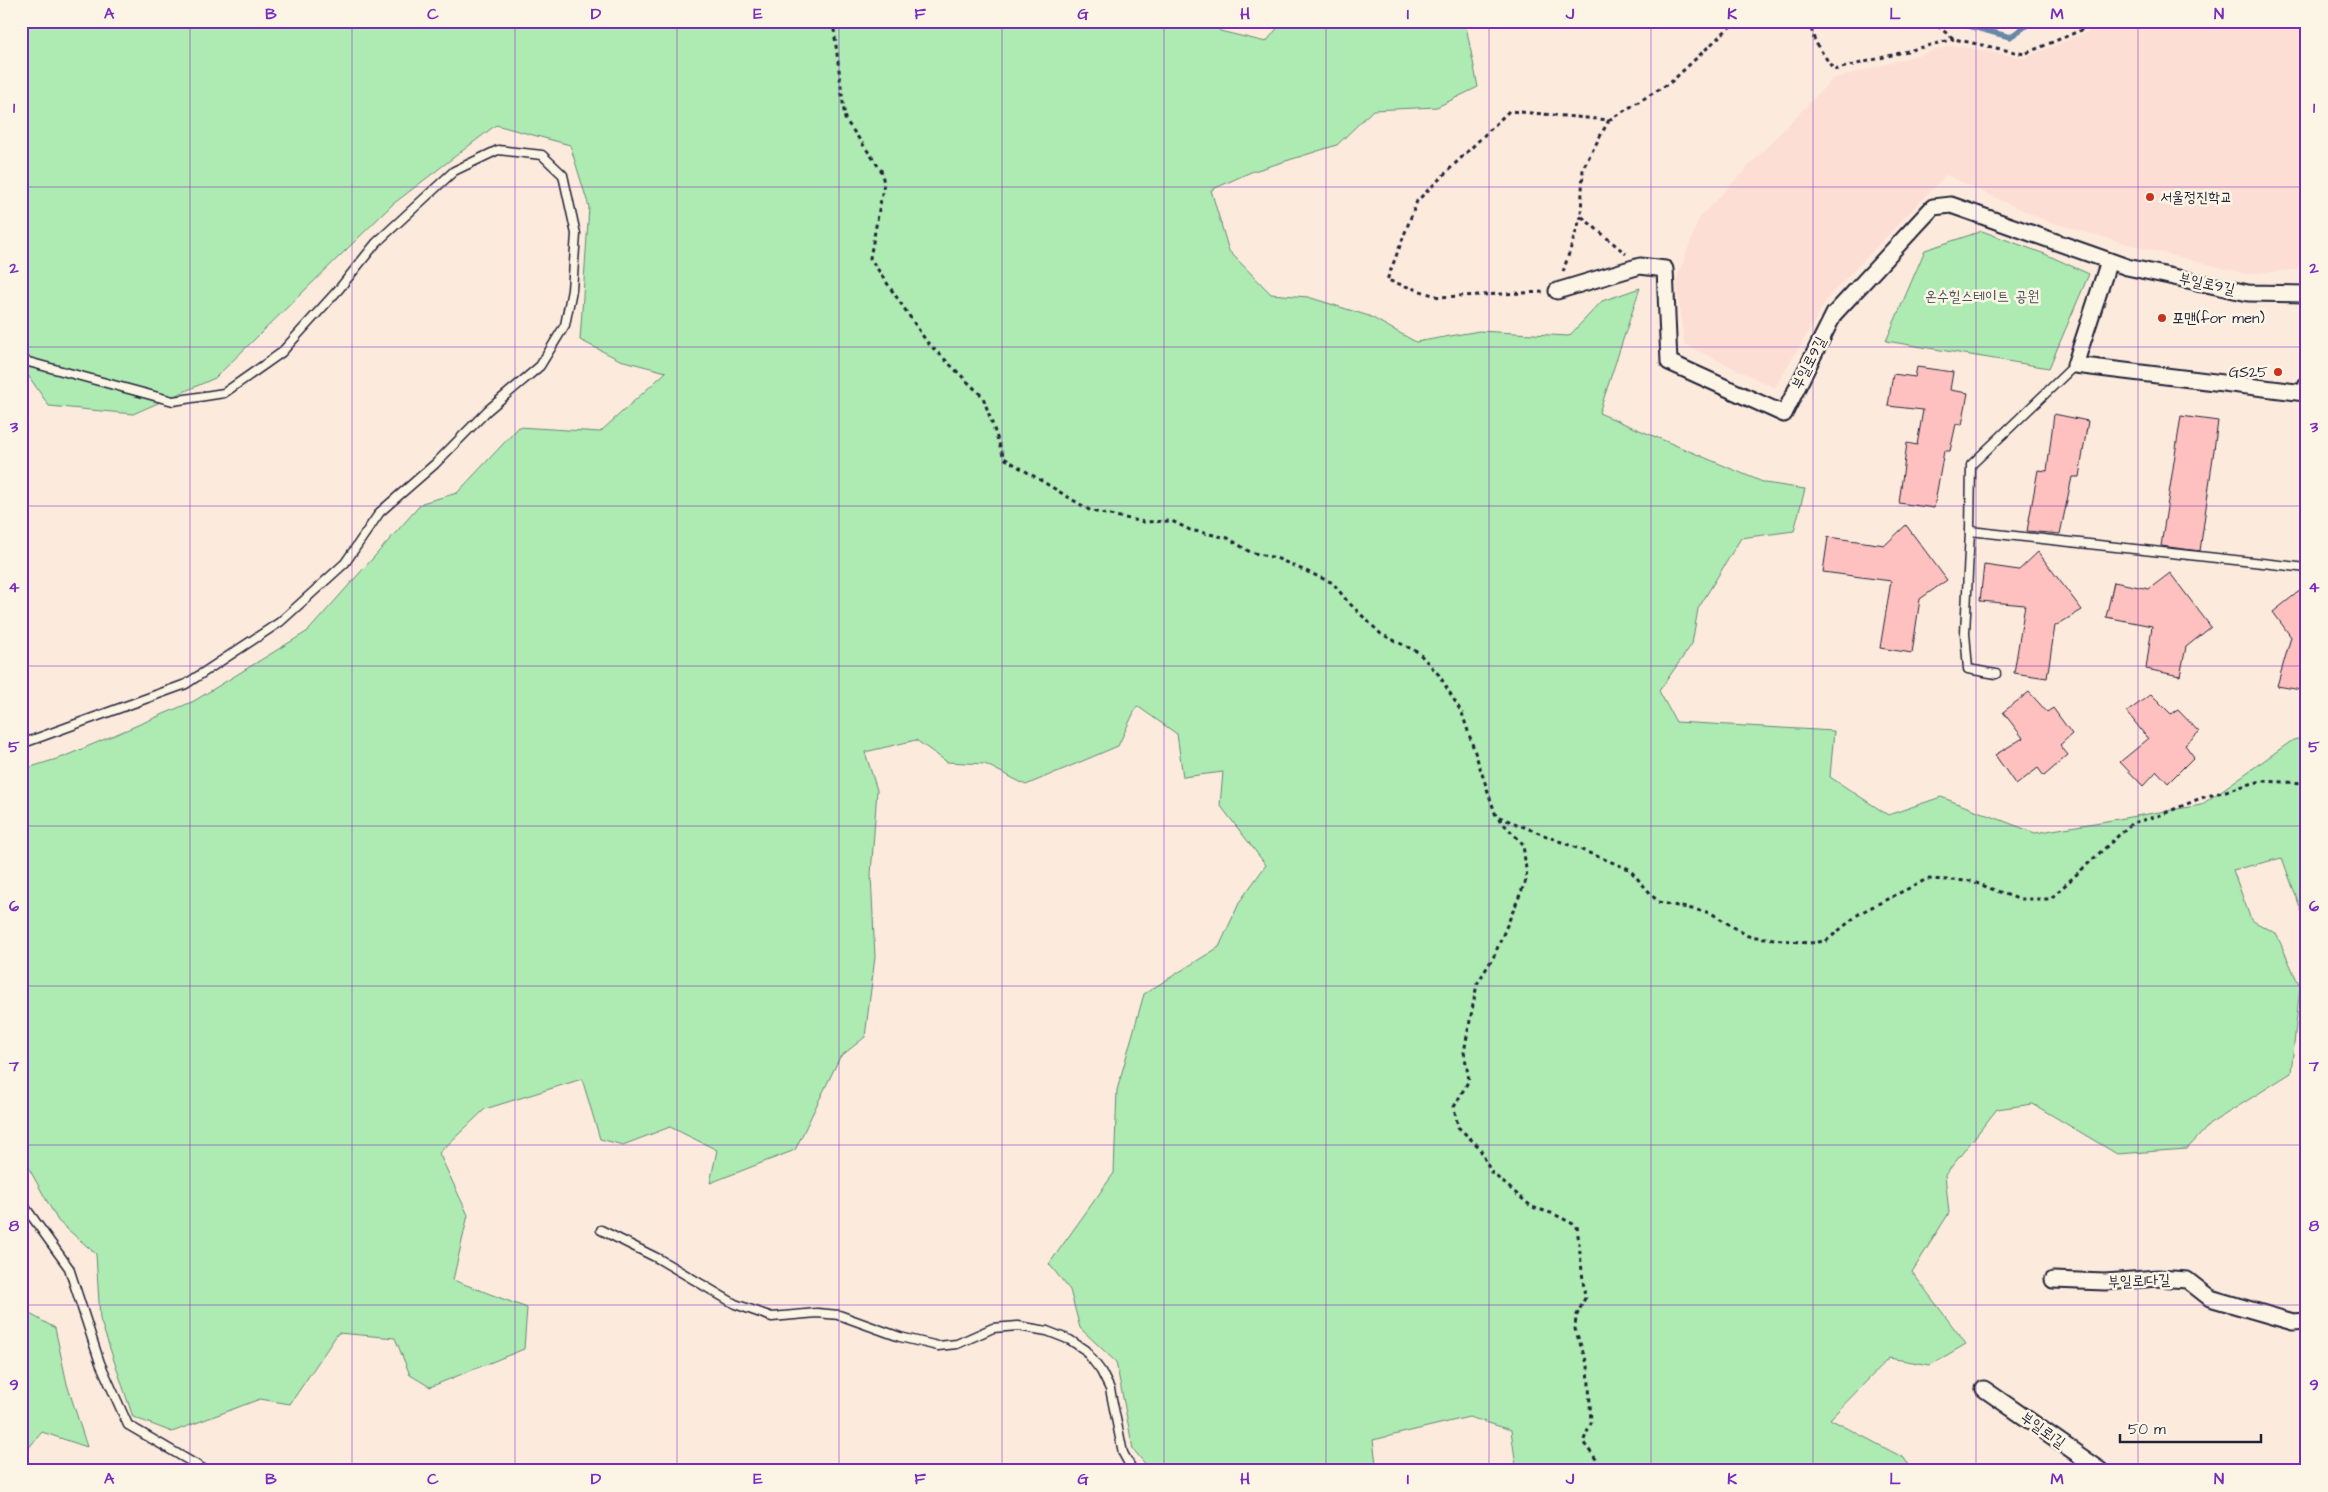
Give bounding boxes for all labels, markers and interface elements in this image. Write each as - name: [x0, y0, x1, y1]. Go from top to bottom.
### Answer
- text: A: [104, 3, 115, 25]
- text: B: [265, 3, 277, 25]
- text: C: [427, 3, 439, 25]
- text: D: [591, 3, 602, 25]
- text: E: [753, 3, 763, 25]
- text: F: [914, 3, 926, 25]
- text: G: [1077, 3, 1089, 25]
- text: H: [1240, 3, 1250, 25]
- text: I: [1407, 3, 1409, 25]
- text: J: [1565, 3, 1575, 25]
- text: K: [1727, 3, 1737, 25]
- text: L: [1889, 3, 1901, 25]
- text: M: [2050, 3, 2064, 25]
- text: N: [2214, 3, 2224, 25]
- text: 1: [13, 97, 16, 119]
- text: 1: [2313, 97, 2316, 119]
- place label: 서울정진학교: [2160, 187, 2232, 208]
- marker: 서울정진학교: [2144, 191, 2156, 203]
- text: 2: [8, 257, 19, 279]
- text: 2: [2308, 257, 2319, 279]
- street label: 부일로9길: [2177, 268, 2237, 300]
- park label: 온수힐스테이트 공원: [1925, 286, 2039, 307]
- place label: 포맨(for men): [2172, 308, 2265, 329]
- marker: 포맨(for men): [2156, 312, 2168, 324]
- street label: 부일로9길: [1787, 333, 1831, 393]
- place label: GS25: [2229, 362, 2268, 383]
- marker: GS25: [2272, 366, 2284, 378]
- text: 3: [9, 416, 19, 438]
- text: 3: [2309, 416, 2319, 438]
- text: 4: [9, 576, 20, 598]
- text: 4: [2309, 576, 2320, 598]
- text: 5: [8, 736, 20, 758]
- text: 5: [2308, 736, 2320, 758]
- text: 6: [9, 895, 19, 917]
- text: 6: [2309, 895, 2319, 917]
- text: 7: [8, 1055, 19, 1077]
- text: 7: [2308, 1055, 2319, 1077]
- text: 8: [9, 1215, 20, 1237]
- text: 8: [2309, 1215, 2320, 1237]
- street label: 부일로1다길: [2108, 1269, 2170, 1293]
- text: 9: [9, 1374, 19, 1396]
- text: 9: [2309, 1374, 2319, 1396]
- street label: 부일로1길: [2016, 1407, 2070, 1453]
- scale bar: [2120, 1412, 2262, 1444]
- text: 50 m: [2128, 1419, 2166, 1440]
- text: A: [104, 1468, 115, 1490]
- text: B: [265, 1468, 277, 1490]
- text: C: [427, 1468, 439, 1490]
- text: D: [591, 1468, 602, 1490]
- text: E: [753, 1468, 763, 1490]
- text: F: [914, 1468, 926, 1490]
- text: G: [1077, 1468, 1089, 1490]
- text: H: [1240, 1468, 1250, 1490]
- text: I: [1407, 1468, 1409, 1490]
- text: J: [1565, 1468, 1575, 1490]
- text: K: [1727, 1468, 1737, 1490]
- text: L: [1889, 1468, 1901, 1490]
- text: M: [2050, 1468, 2064, 1490]
- text: N: [2214, 1468, 2224, 1490]

